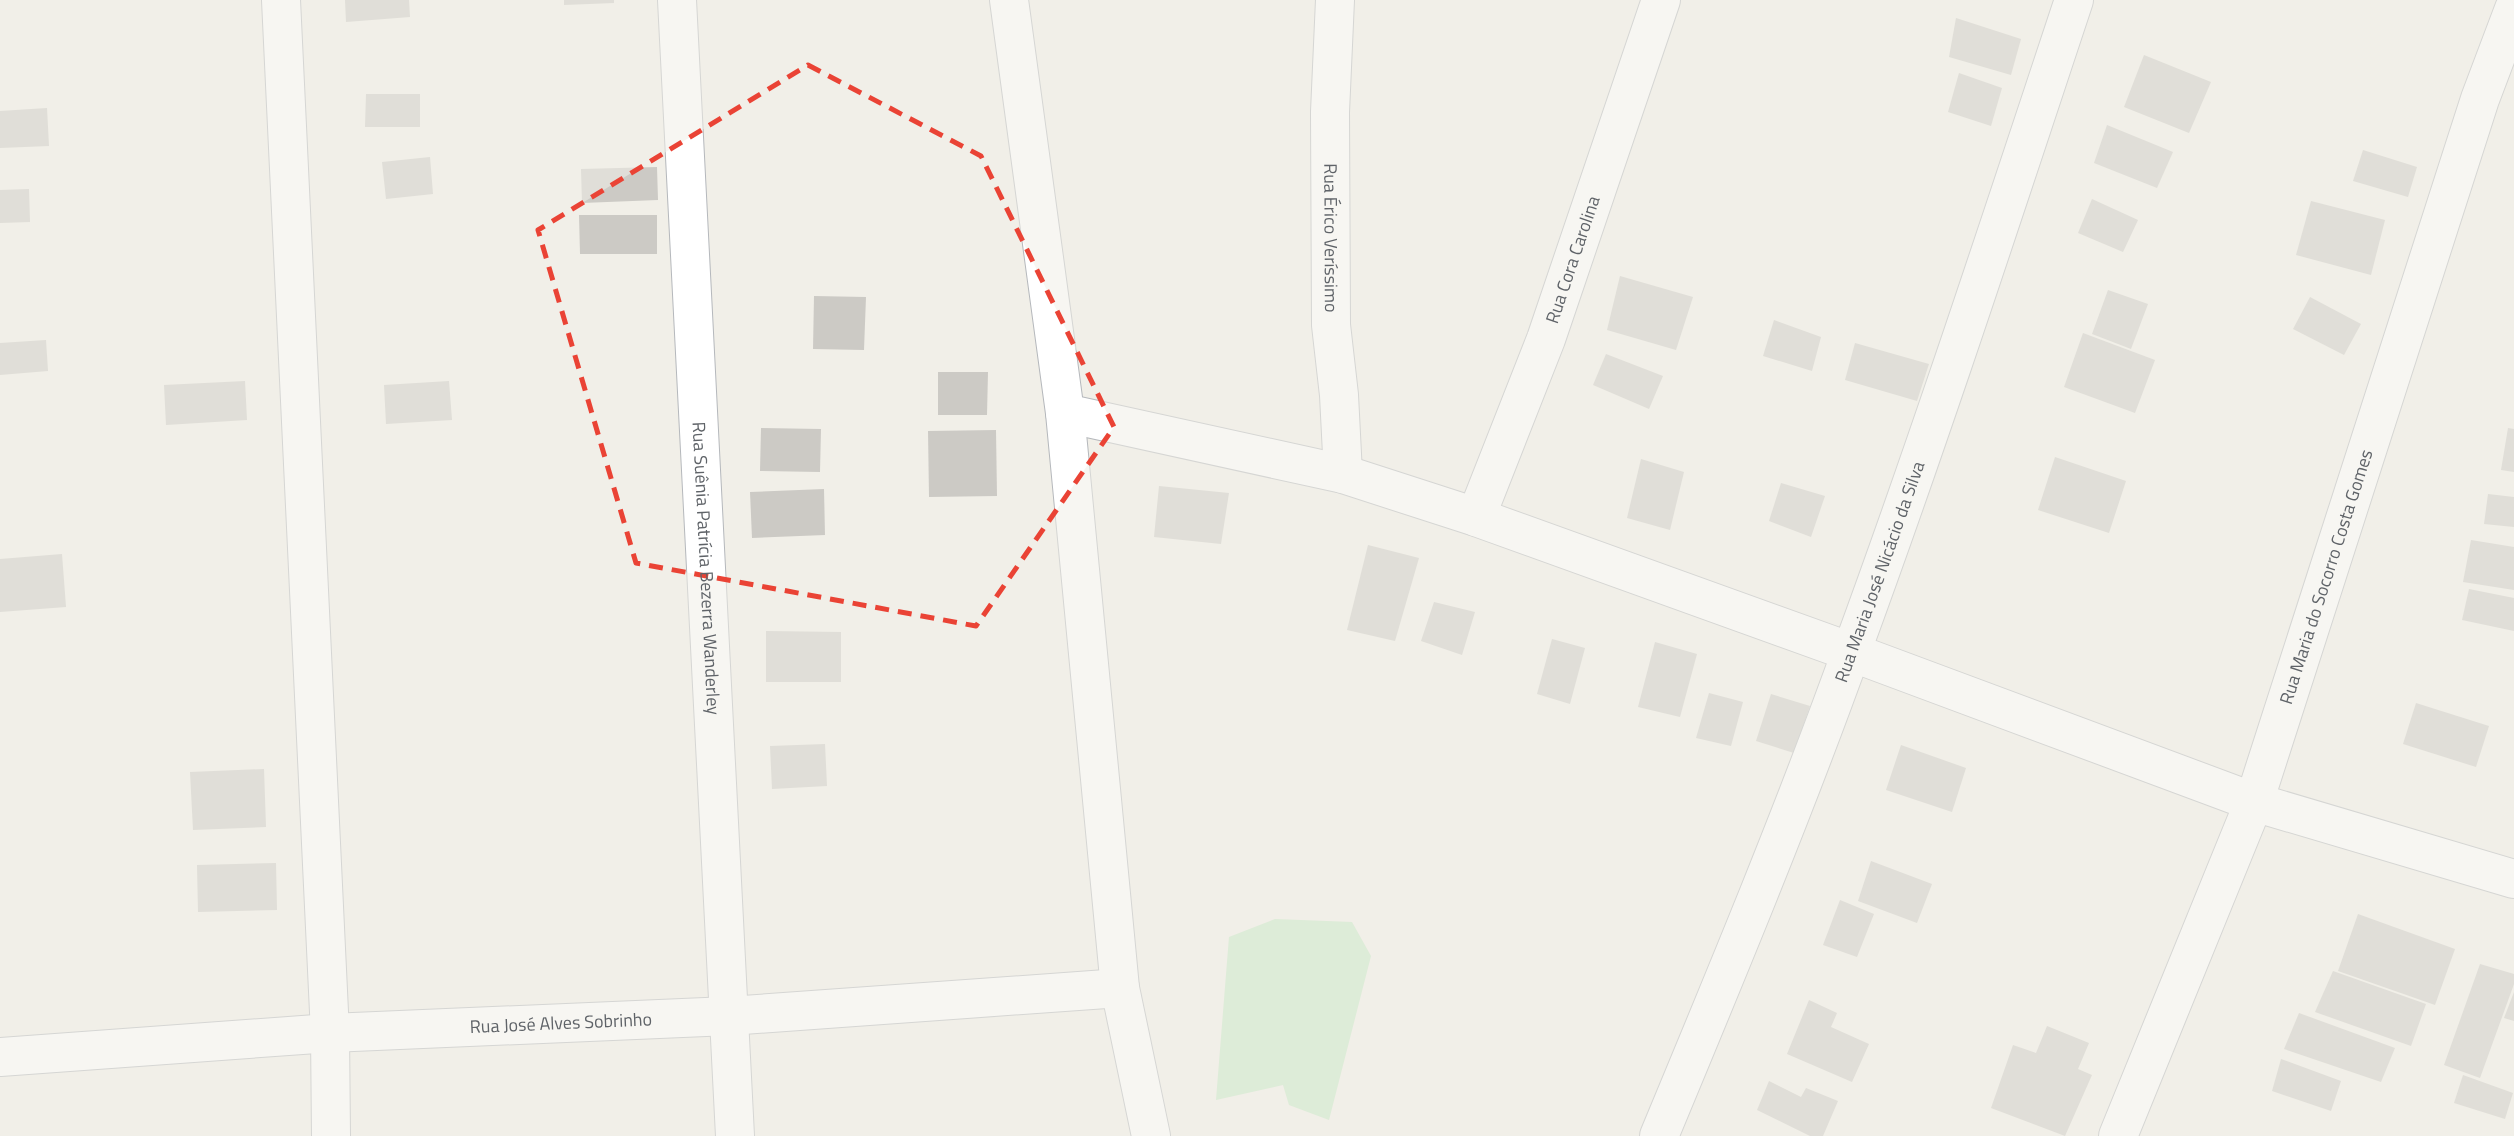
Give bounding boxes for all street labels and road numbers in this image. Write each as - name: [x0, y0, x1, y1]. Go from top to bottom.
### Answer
- street label: Rua Érico Veríssimo: [1317, 163, 1345, 313]
- street label: Rua Cora Carolina: [1538, 192, 1607, 327]
- street label: Rua Suênia Patrícia Bezerra Wanderley: [686, 421, 727, 716]
- street label: Rua Maria do Socorro Costa Gomes: [2272, 446, 2379, 708]
- street label: Rua Maria José Nicácio da Silva: [1827, 457, 1931, 686]
- street label: Rua José Alves Sobrinho: [469, 1005, 653, 1040]

